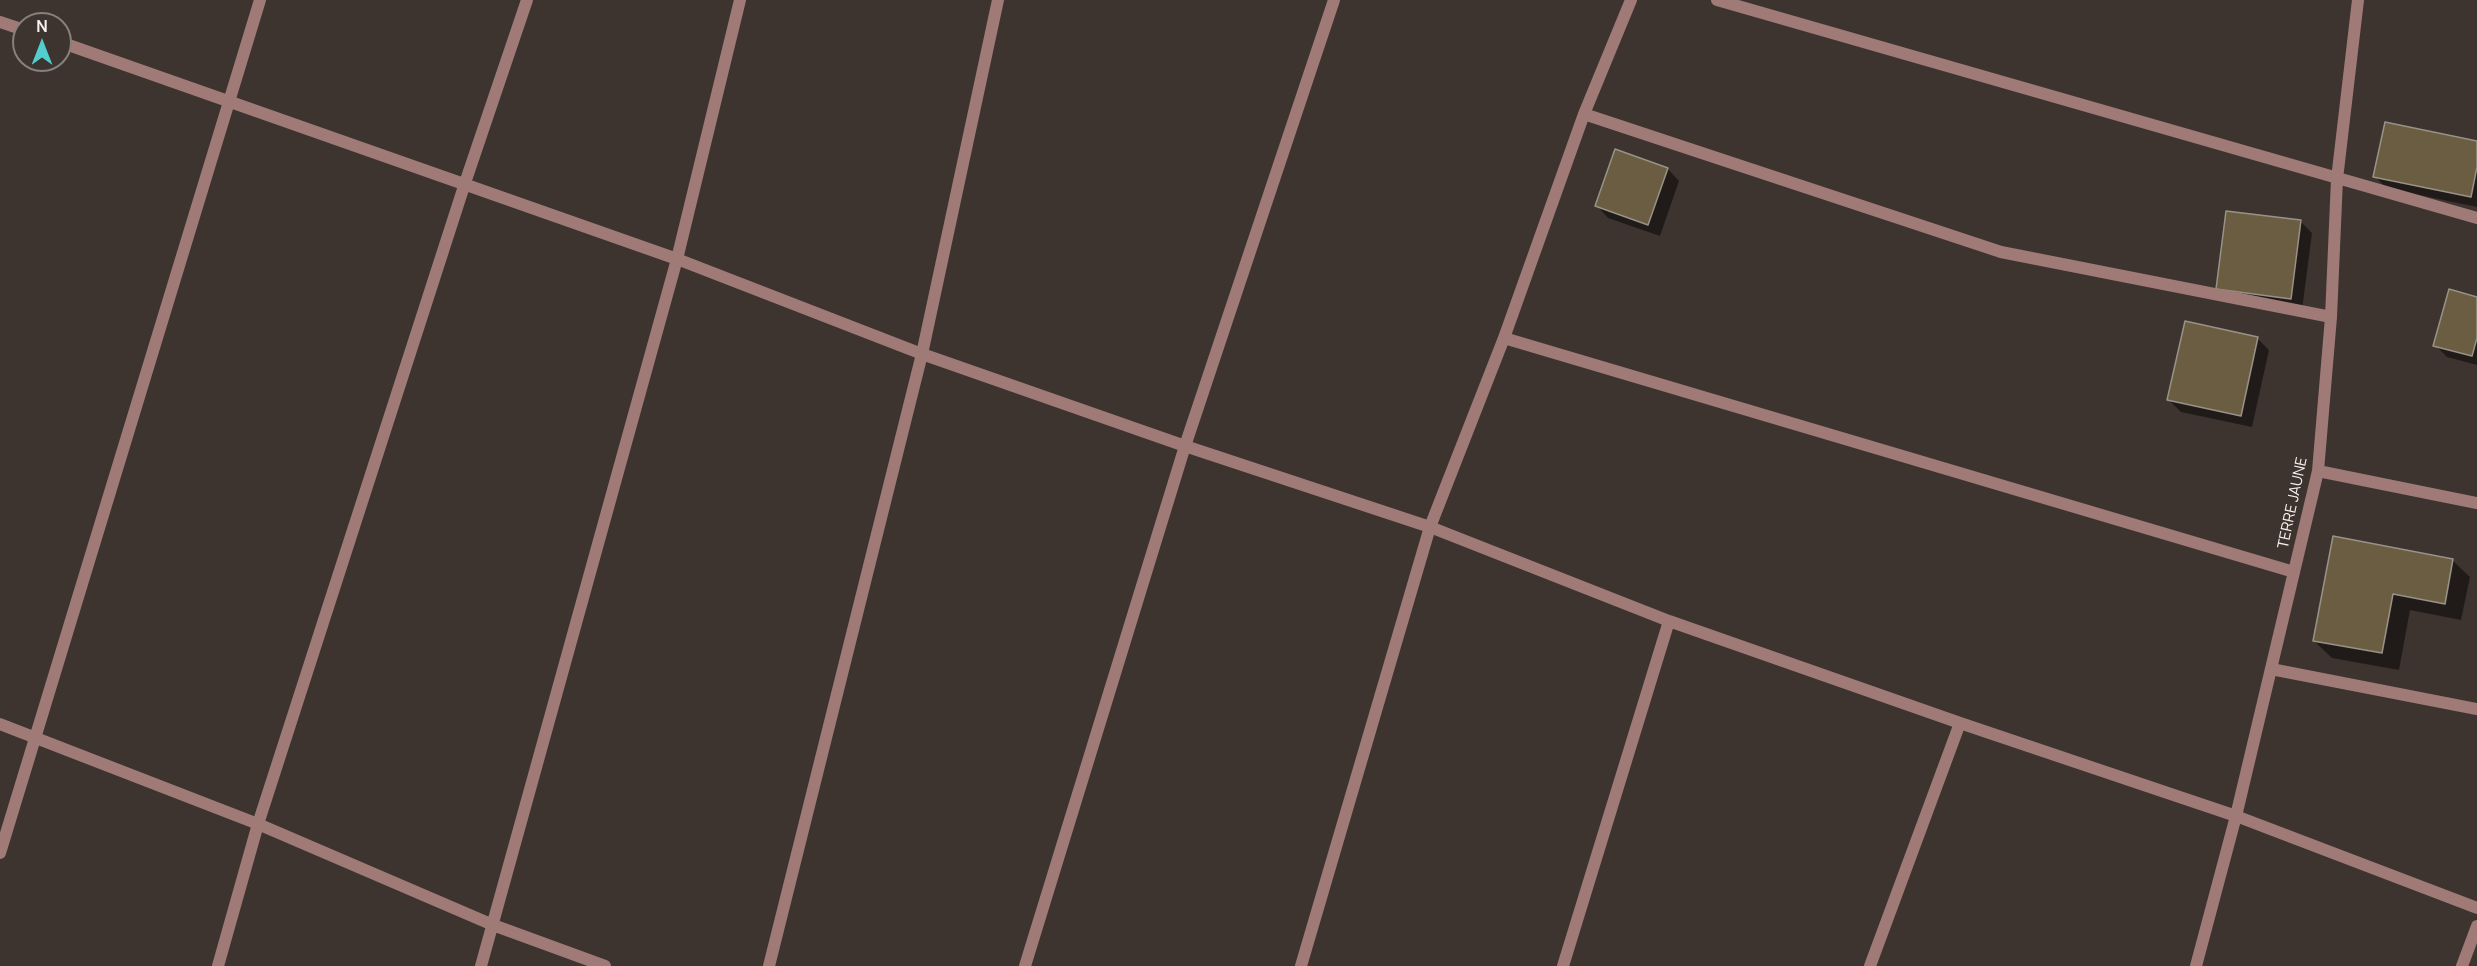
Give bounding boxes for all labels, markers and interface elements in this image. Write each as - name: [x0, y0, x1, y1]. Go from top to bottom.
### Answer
- north arrow: [12, 12, 72, 72]
- text: N: [36, 15, 48, 37]
- street label: TERRE JAUNE: [2275, 456, 2311, 550]

